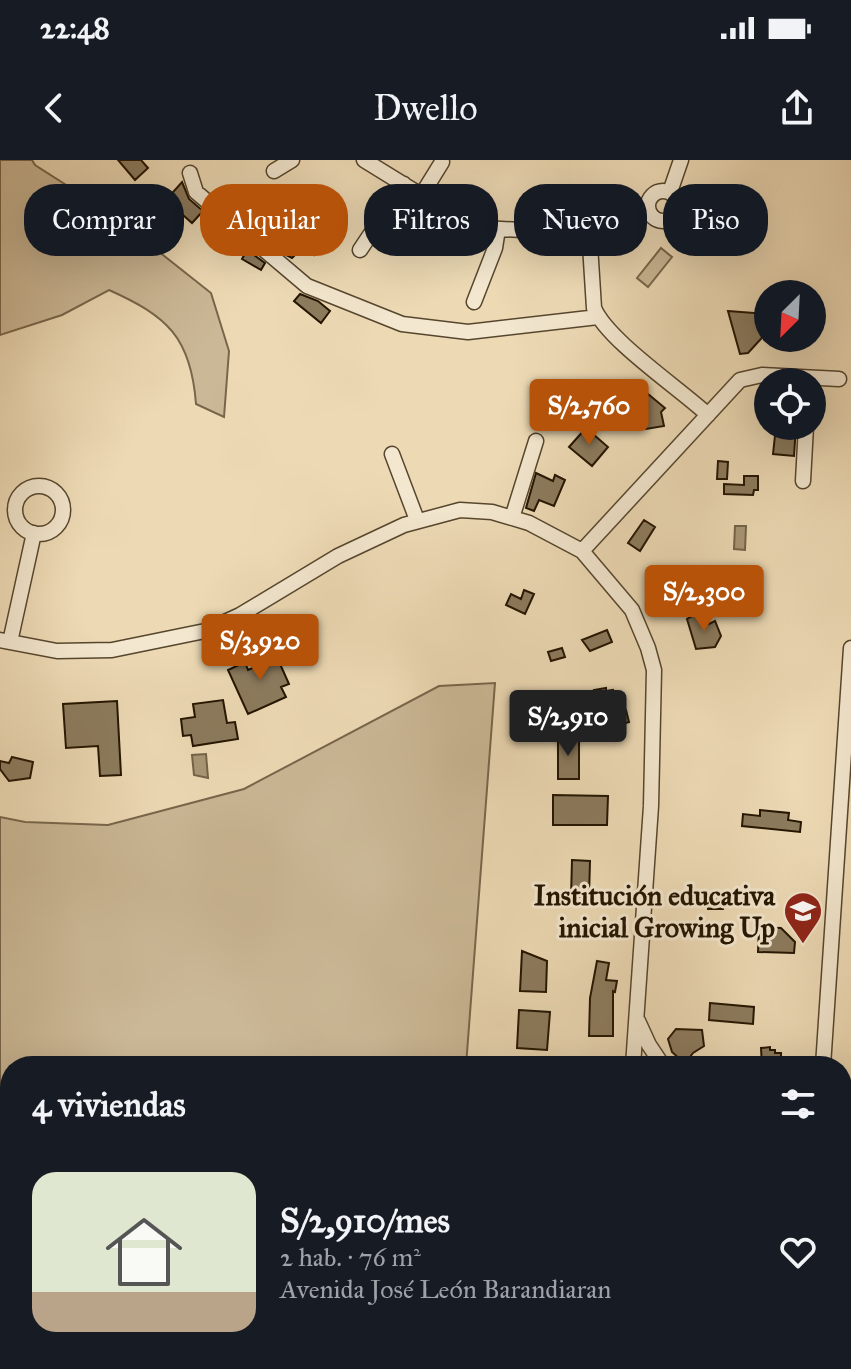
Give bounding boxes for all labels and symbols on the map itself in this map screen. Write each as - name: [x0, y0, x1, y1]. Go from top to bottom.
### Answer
- north arrow: [754, 280, 826, 352]
- pin: S/2,760: [515, 379, 663, 447]
- pin: S/2,300: [630, 565, 778, 633]
- pin: S/3,920: [186, 614, 334, 682]
- pin: S/2,910: [494, 690, 642, 758]
- place label: Institución educativa inicial Growing Up: [534, 878, 776, 945]
- school or university icon: Institución educativa inicial Growing Up: [782, 890, 824, 945]

